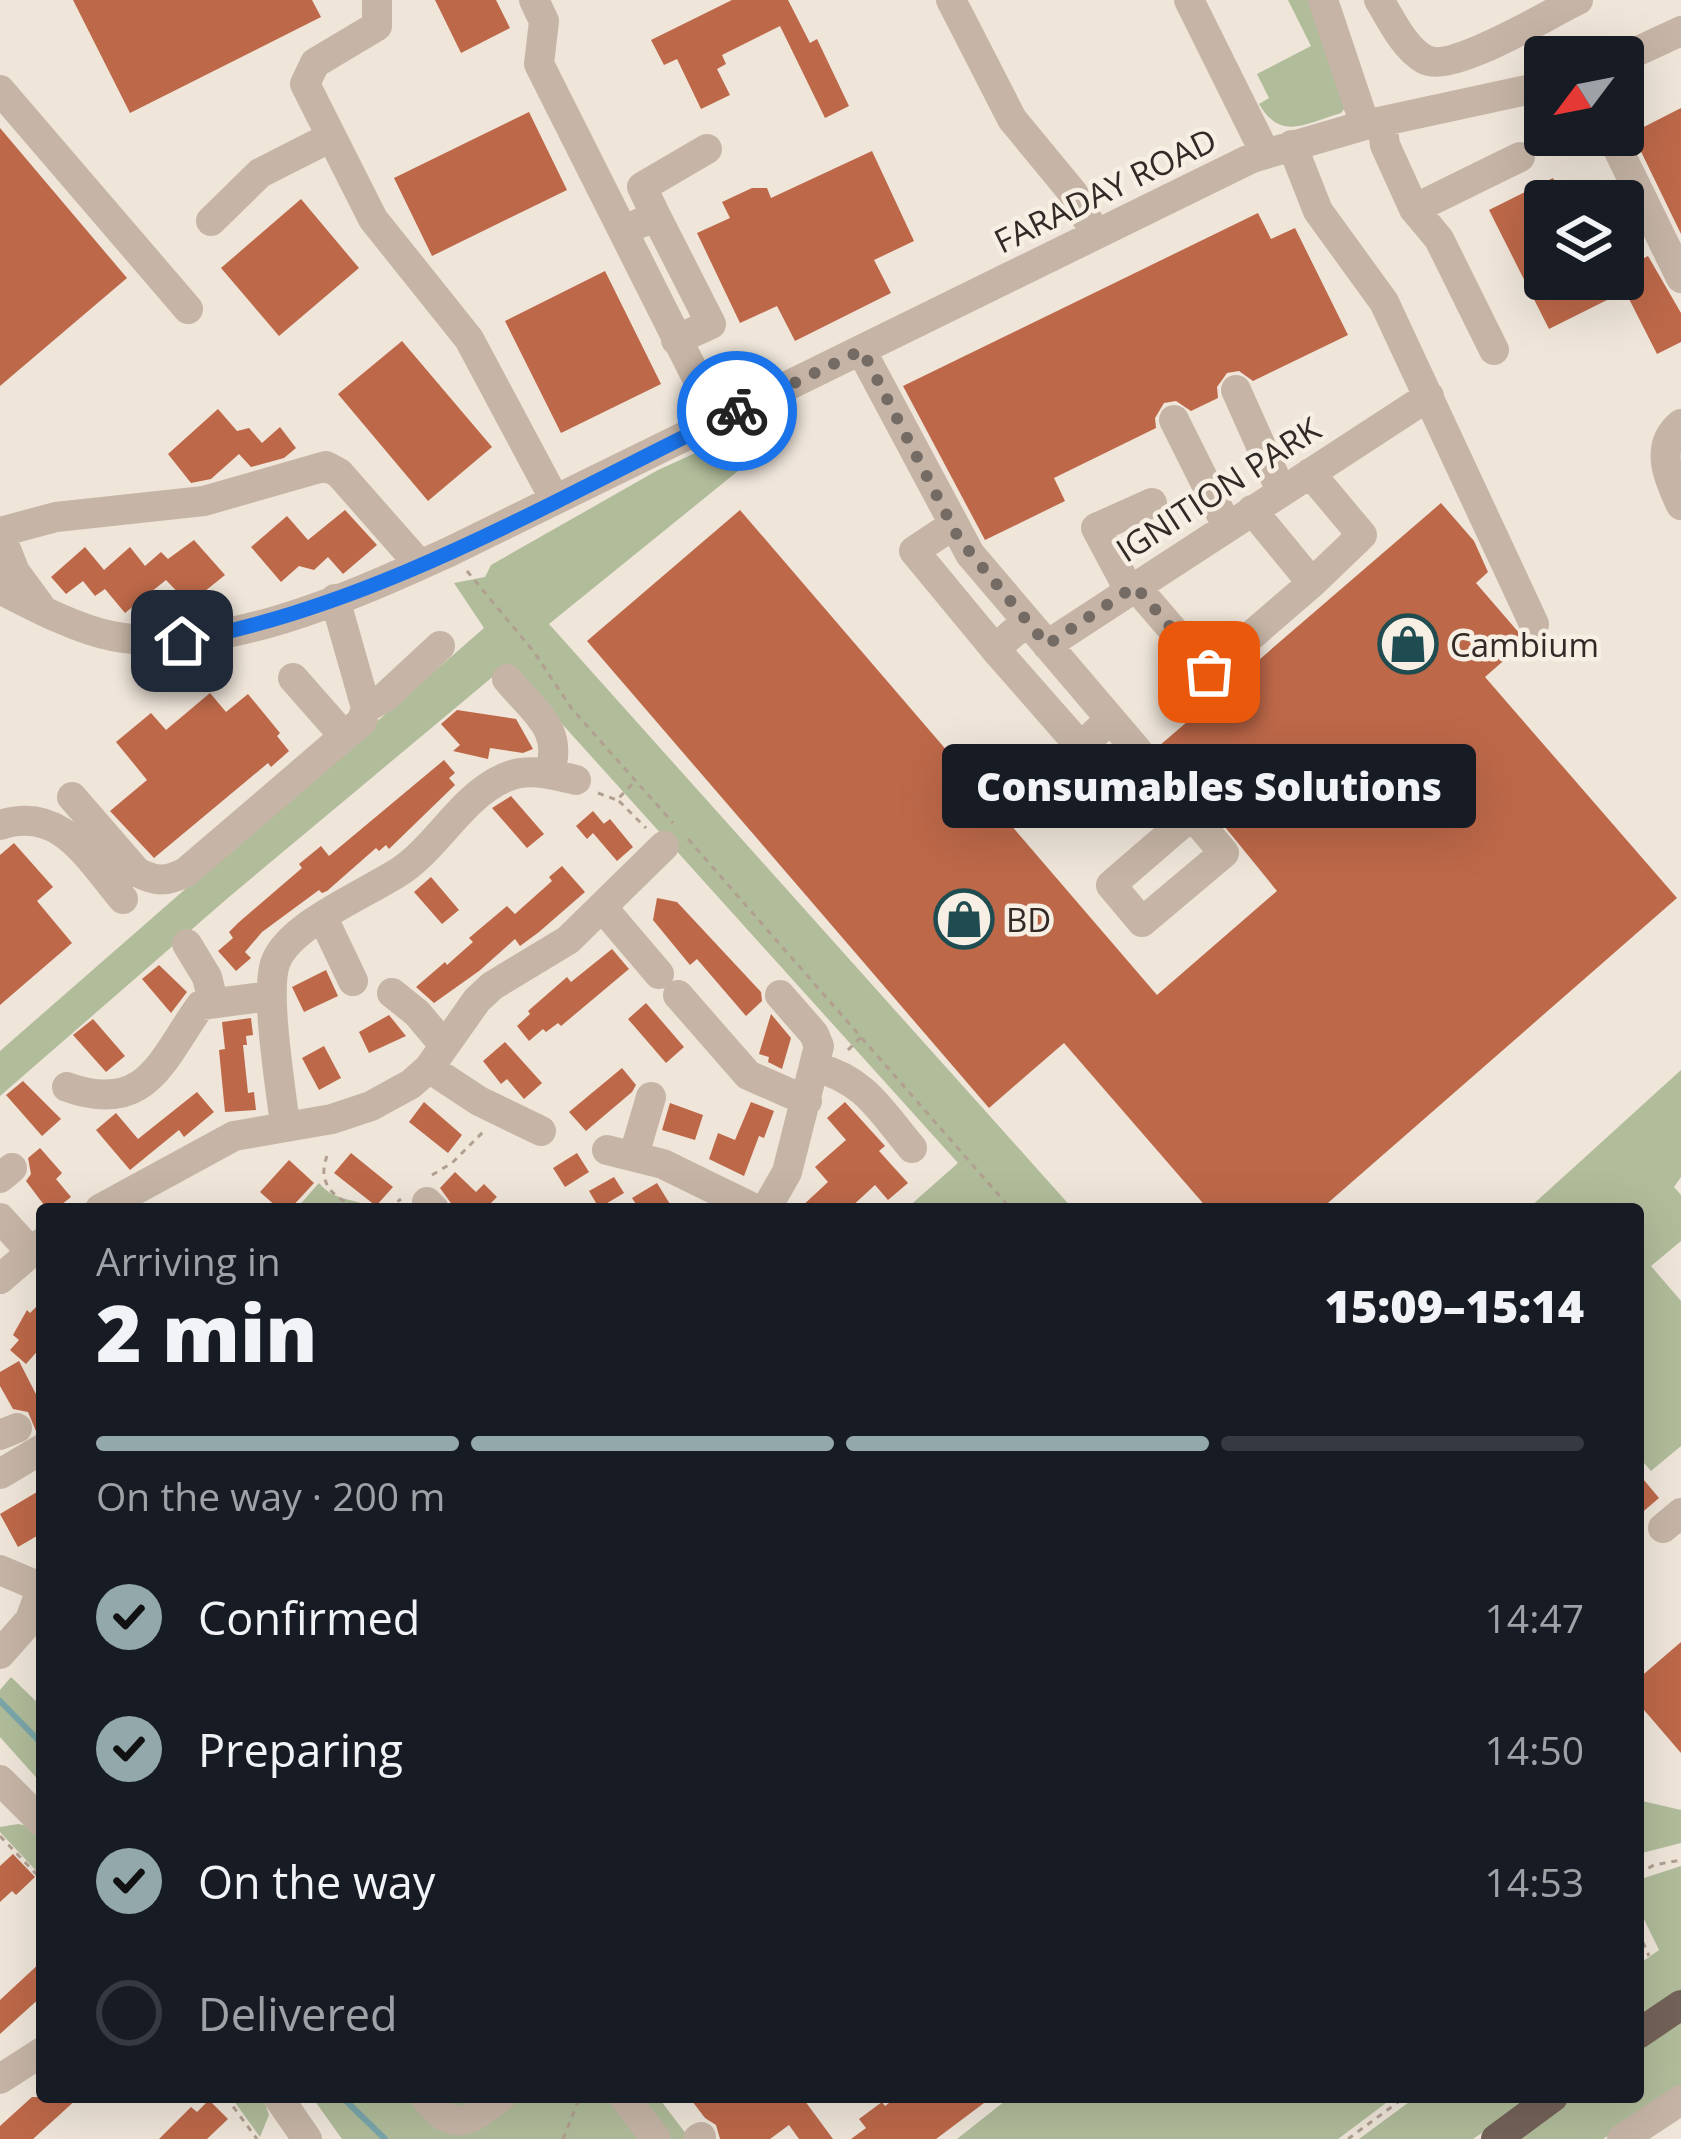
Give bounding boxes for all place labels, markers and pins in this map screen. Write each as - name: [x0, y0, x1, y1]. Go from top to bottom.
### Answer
- pin: [131, 590, 233, 692]
- shop icon: Cambium: [1377, 613, 1439, 675]
- pin: [1158, 621, 1260, 723]
- place label: Cambium: [1450, 622, 1599, 667]
- callout: Consumables Solutions: [942, 744, 1476, 828]
- shop icon: BD: [933, 888, 995, 950]
- place label: BD: [1006, 897, 1051, 942]

